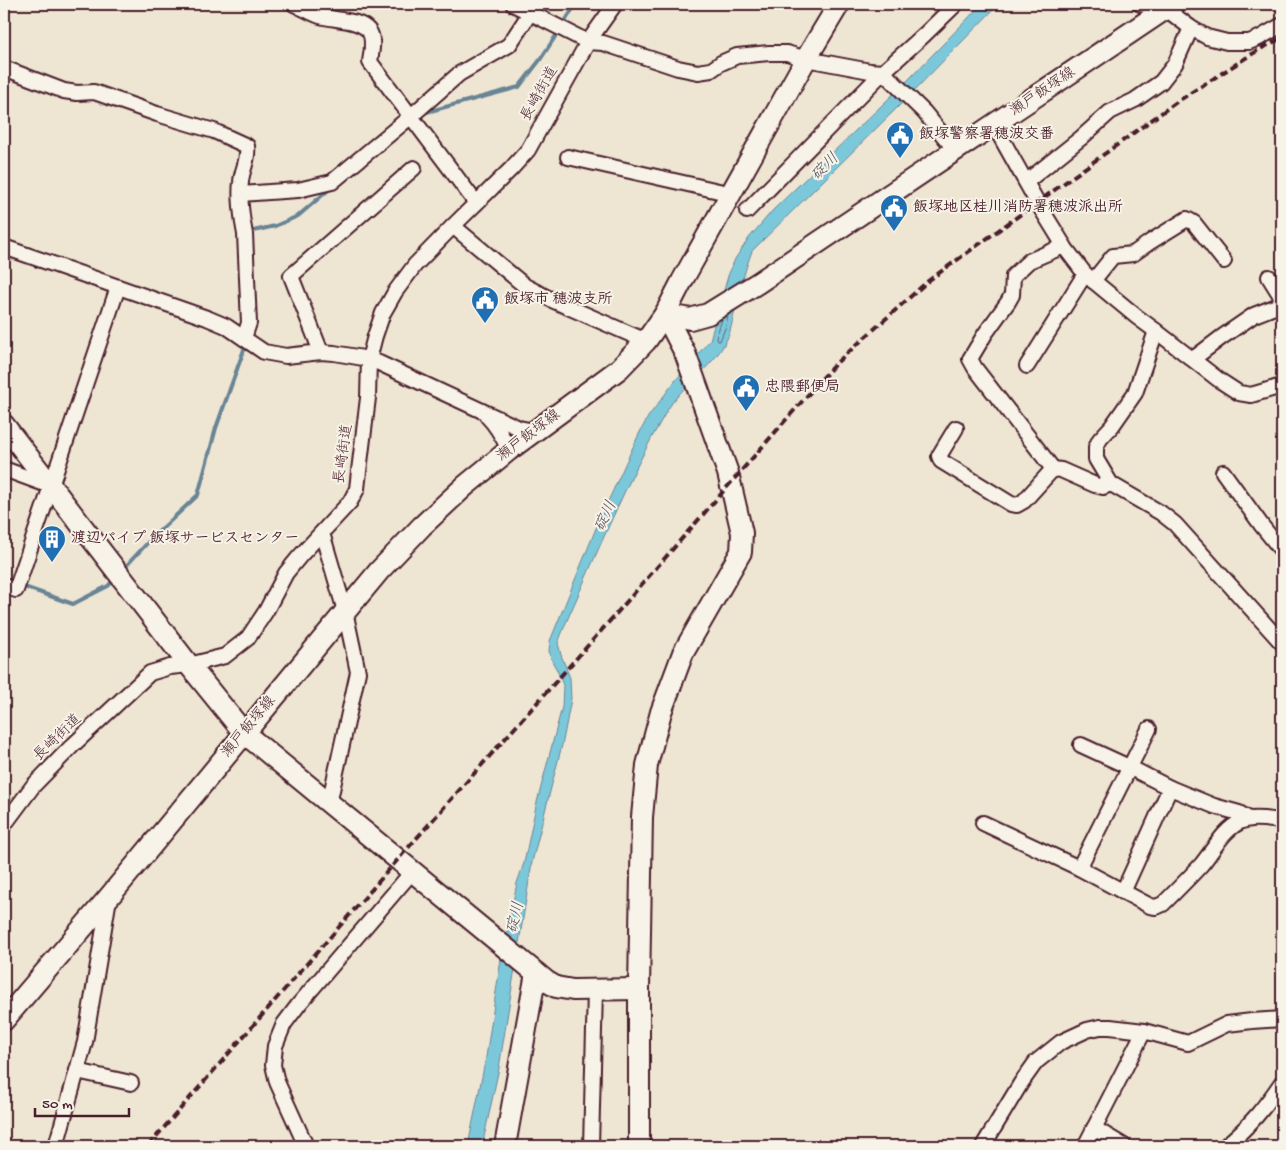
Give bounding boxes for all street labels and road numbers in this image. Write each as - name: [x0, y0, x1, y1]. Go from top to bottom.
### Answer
- street label: 長崎街道: [517, 63, 562, 125]
- street label: 瀬戸飯塚線: [1006, 63, 1079, 120]
- street label: 瀬戸飯塚線: [493, 405, 564, 466]
- street label: 長崎街道: [330, 423, 357, 485]
- street label: 瀬戸飯塚線: [217, 692, 280, 762]
- street label: 長崎街道: [29, 710, 86, 765]

